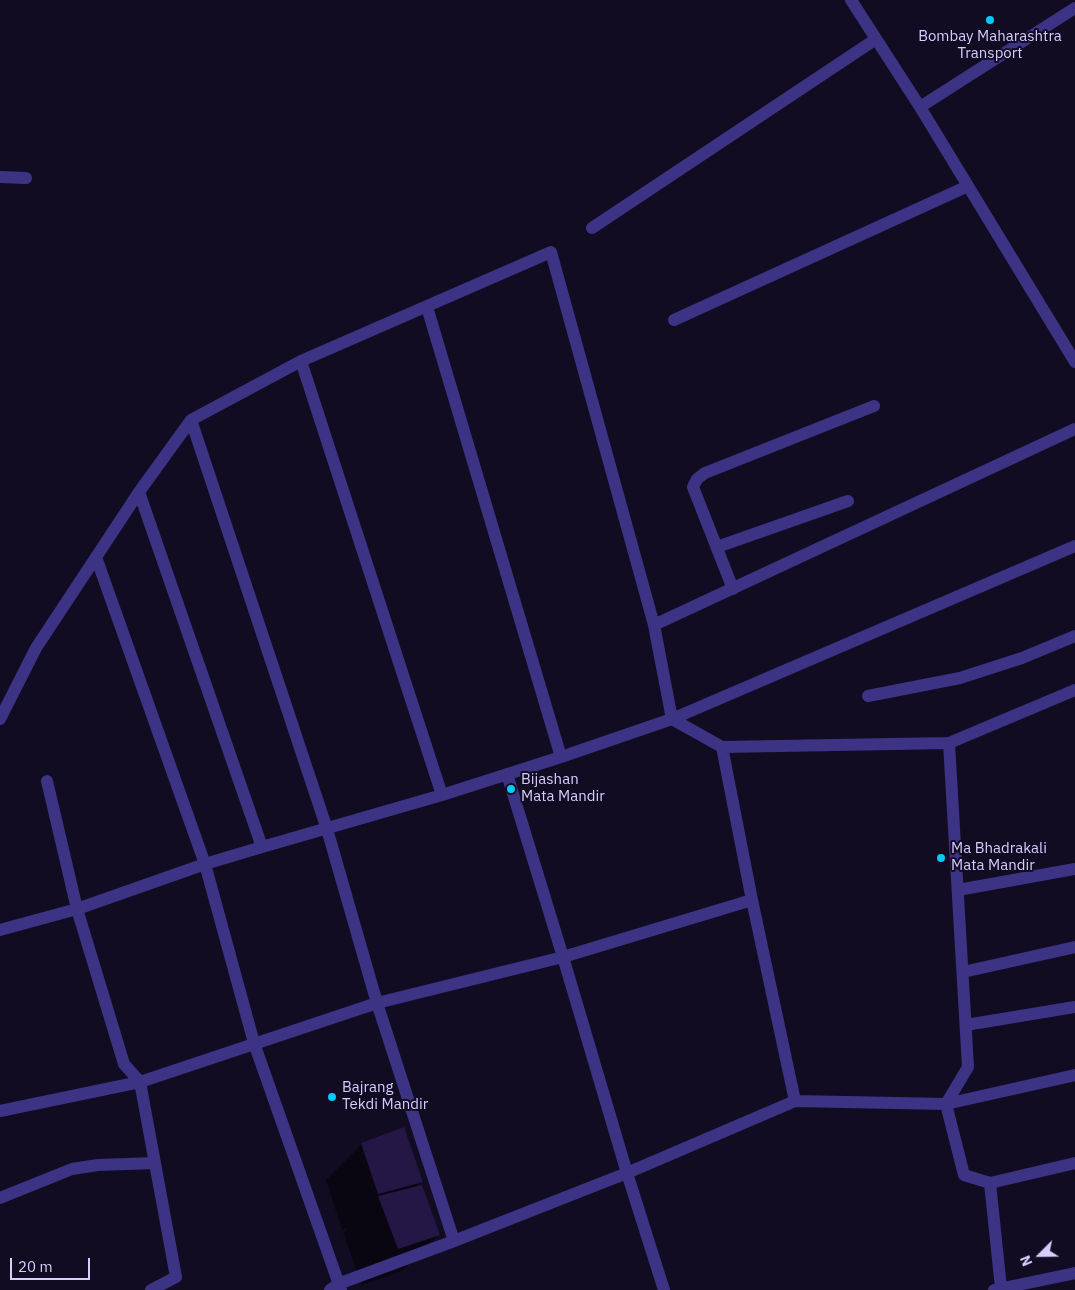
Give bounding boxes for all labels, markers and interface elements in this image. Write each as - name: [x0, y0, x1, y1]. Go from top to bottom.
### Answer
- marker: Bombay Maharashtra Transport: [984, 14, 996, 26]
- place label: Bombay Maharashtra Transport: [918, 28, 1062, 63]
- place label: Bijashan Mata Mandir: [521, 771, 605, 806]
- marker: Bijashan Mata Mandir: [505, 783, 517, 795]
- place label: Ma Bhadrakali Mata Mandir: [951, 840, 1047, 875]
- marker: Ma Bhadrakali Mata Mandir: [935, 852, 947, 864]
- place label: Bajrang Tekdi Mandir: [342, 1079, 428, 1114]
- marker: Bajrang Tekdi Mandir: [326, 1091, 338, 1103]
- north arrow: [1015, 1230, 1065, 1280]
- scale bar: [12, 1248, 92, 1280]
- text: N: [1016, 1253, 1036, 1269]
- text: 20 m: [18, 1257, 53, 1276]

